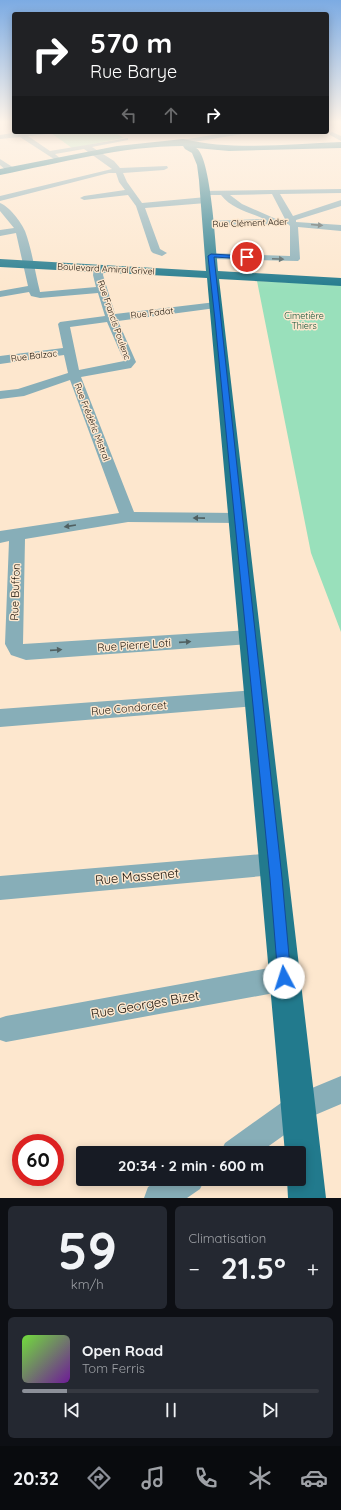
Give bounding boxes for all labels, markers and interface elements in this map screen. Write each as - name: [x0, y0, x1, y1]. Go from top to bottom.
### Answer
- text: 570 m: [90, 25, 172, 60]
- icon: right: [24, 28, 76, 80]
- text: Rue Barye: [90, 60, 177, 83]
- icon: left: [118, 104, 140, 126]
- icon: ahead: [160, 104, 182, 126]
- icon: right: [202, 104, 224, 126]
- street label: Rue Clément Ader: [212, 216, 288, 229]
- one-way arrow: [311, 222, 323, 229]
- pin: [230, 240, 264, 274]
- icon: arrive: [236, 246, 258, 268]
- one-way arrow: [272, 255, 284, 262]
- street label: Boulevard Amiral Grivel: [57, 260, 155, 277]
- street label: Rue Francis Poulenc: [96, 278, 133, 361]
- street label: Rue Fadat: [130, 304, 174, 321]
- park label: Cimetière Thiers: [284, 310, 324, 331]
- street label: Rue Balzac: [10, 347, 58, 364]
- street label: Rue Frédéric Mistral: [73, 381, 112, 462]
- one-way arrow: [192, 515, 205, 521]
- one-way arrow: [64, 523, 76, 529]
- street label: Rue Buffon: [7, 563, 23, 621]
- street label: Rue Pierre Loti: [97, 635, 171, 655]
- one-way arrow: [179, 638, 191, 645]
- one-way arrow: [50, 646, 62, 653]
- street label: Rue Condorcet: [91, 698, 168, 718]
- street label: Rue Massenet: [94, 864, 180, 888]
- position arrow: [263, 957, 305, 999]
- street label: Rue Georges Bizet: [90, 987, 200, 1021]
- speed limit sign: 60: [12, 1134, 64, 1186]
- text: 20:34 · 2 min · 600 m: [118, 1156, 264, 1175]
- text: 59: [58, 1217, 117, 1282]
- text: Climatisation: [189, 1230, 266, 1246]
- text: 21.5°: [221, 1249, 286, 1287]
- text: −: [189, 1255, 200, 1283]
- text: +: [307, 1255, 319, 1283]
- text: km/h: [71, 1276, 104, 1292]
- text: Open Road: [82, 1341, 163, 1360]
- text: Tom Ferris: [82, 1360, 145, 1376]
- icon: previous: [61, 1399, 83, 1421]
- icon: pause: [160, 1399, 182, 1421]
- icon: next: [259, 1399, 281, 1421]
- icon: directions: [85, 1464, 113, 1492]
- icon: music: [139, 1464, 167, 1492]
- icon: phone: [192, 1464, 220, 1492]
- icon: climate: [246, 1464, 274, 1492]
- icon: car: [300, 1464, 328, 1492]
- text: 20:32: [13, 1467, 59, 1490]

